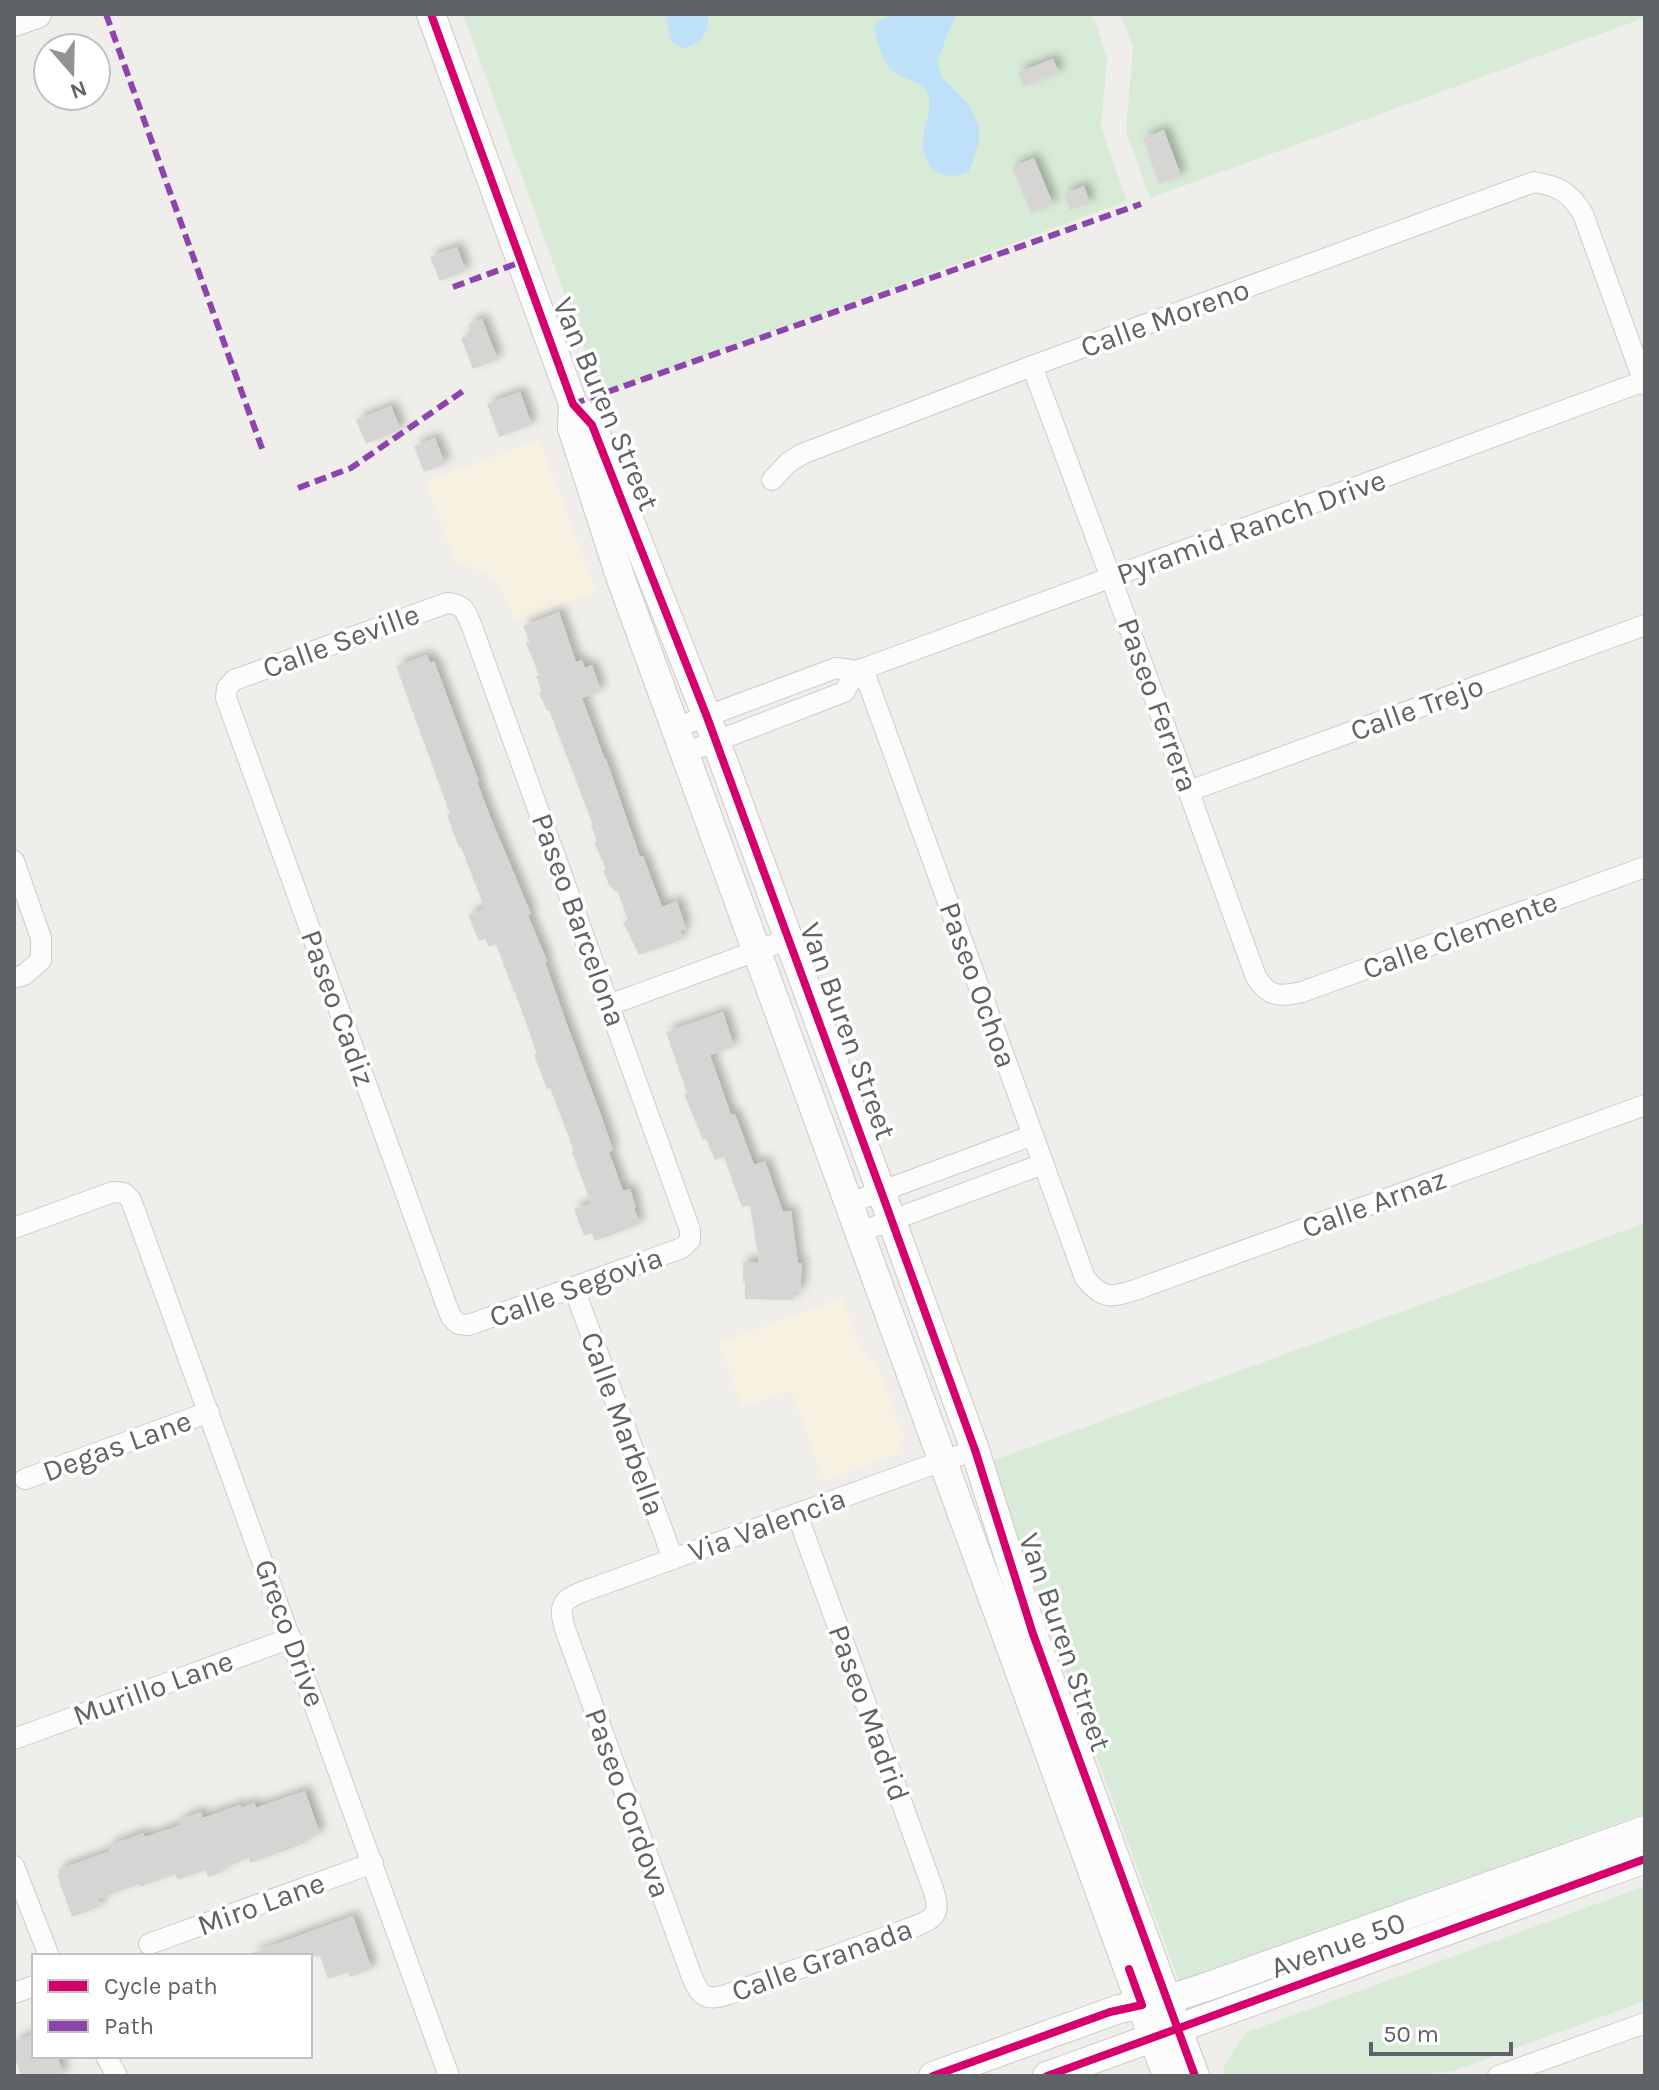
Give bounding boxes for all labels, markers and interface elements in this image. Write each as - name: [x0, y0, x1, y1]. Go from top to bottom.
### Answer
- north arrow: [32, 32, 112, 112]
- text: N: [67, 75, 90, 105]
- street label: Calle Moreno: [1076, 271, 1254, 365]
- street label: Van Buren Street: [545, 292, 667, 516]
- street label: Pyramid Ranch Drive: [1112, 462, 1390, 592]
- street label: Calle Seville: [258, 596, 424, 686]
- street label: Paseo Ferrera: [1110, 613, 1206, 797]
- street label: Calle Trejo: [1345, 667, 1489, 749]
- street label: Paseo Barcelona: [524, 809, 634, 1031]
- street label: Calle Clemente: [1358, 883, 1562, 987]
- street label: Paseo Ochoa: [931, 897, 1025, 1073]
- street label: Van Buren Street: [792, 918, 904, 1144]
- street label: Paseo Cadiz: [293, 925, 383, 1091]
- street label: Calle Arnaz: [1297, 1160, 1451, 1246]
- street label: Calle Segovia: [485, 1239, 667, 1335]
- street label: Calle Marbella: [573, 1327, 673, 1521]
- street label: Degas Lane: [38, 1402, 196, 1490]
- street label: Via Valencia: [683, 1480, 851, 1570]
- street label: Van Buren Street: [1011, 1528, 1119, 1756]
- street label: Greco Drive: [247, 1554, 333, 1712]
- street label: Paseo Madrid: [820, 1620, 918, 1806]
- street label: Murillo Lane: [68, 1642, 238, 1734]
- street label: Paseo Cordova: [577, 1703, 679, 1903]
- street label: Miro Lane: [192, 1864, 330, 1944]
- street label: Avenue 50: [1266, 1904, 1410, 1986]
- street label: Calle Granada: [727, 1911, 917, 2009]
- legend: [32, 1954, 312, 2058]
- text: Cycle path: [104, 1972, 218, 2000]
- scale bar: [1371, 2006, 1511, 2056]
- text: Path: [104, 2012, 154, 2040]
- text: 50 m: [1383, 2020, 1439, 2048]

